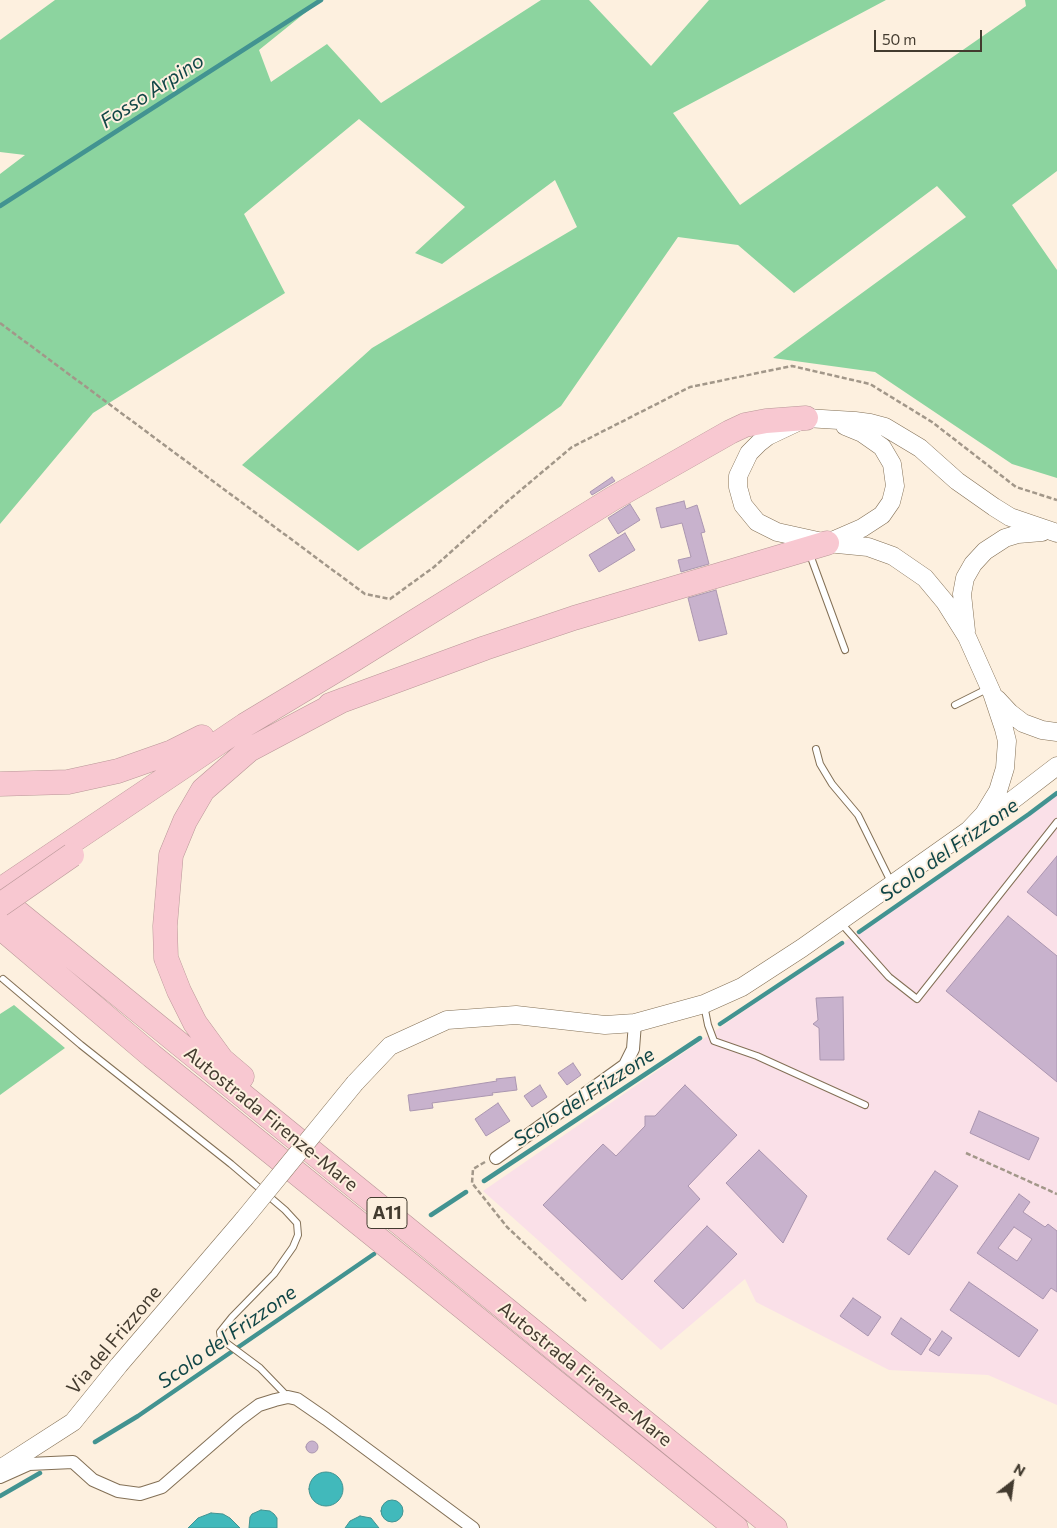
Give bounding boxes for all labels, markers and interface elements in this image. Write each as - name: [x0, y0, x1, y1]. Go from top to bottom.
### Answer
- scale bar: [877, 20, 984, 52]
- text: 50 m: [882, 30, 916, 48]
- water label: Fosso Arpino: [96, 49, 208, 133]
- water label: Scolo del Frizzone: [875, 793, 1023, 907]
- street label: Autostrada Firenze-Mare: [179, 1042, 363, 1196]
- water label: Scolo del Frizzone: [509, 1042, 659, 1152]
- road number: A11: [367, 1198, 407, 1228]
- water label: Scolo del Frizzone: [153, 1280, 301, 1394]
- street label: Via del Frizzone: [62, 1281, 166, 1399]
- street label: Autostrada Firenze-Mare: [493, 1297, 677, 1451]
- north arrow: [987, 1458, 1037, 1508]
- text: N: [1011, 1460, 1029, 1480]

